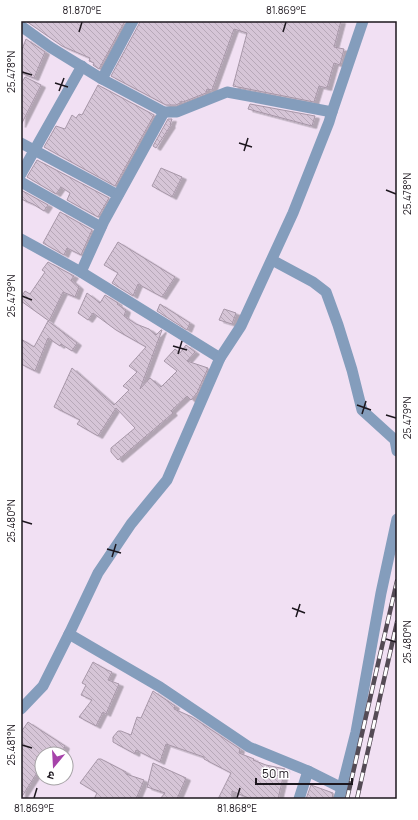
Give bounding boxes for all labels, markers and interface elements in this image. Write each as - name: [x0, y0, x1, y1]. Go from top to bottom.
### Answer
- text: 81.870°E: [63, 3, 102, 17]
- text: 81.869°E: [266, 3, 306, 17]
- text: 25.478°N: [4, 51, 18, 93]
- text: 25.478°N: [400, 173, 414, 215]
- text: 25.479°N: [4, 275, 18, 317]
- text: 25.479°N: [400, 397, 414, 439]
- text: 25.480°N: [4, 499, 18, 543]
- text: 25.480°N: [400, 620, 414, 664]
- text: 25.481°N: [4, 724, 18, 765]
- north arrow: [34, 746, 74, 786]
- scale bar: [256, 760, 352, 786]
- text: 50 m: [262, 765, 289, 782]
- text: उ: [45, 768, 56, 784]
- text: 81.869°E: [14, 801, 54, 815]
- text: 81.868°E: [217, 801, 257, 815]

